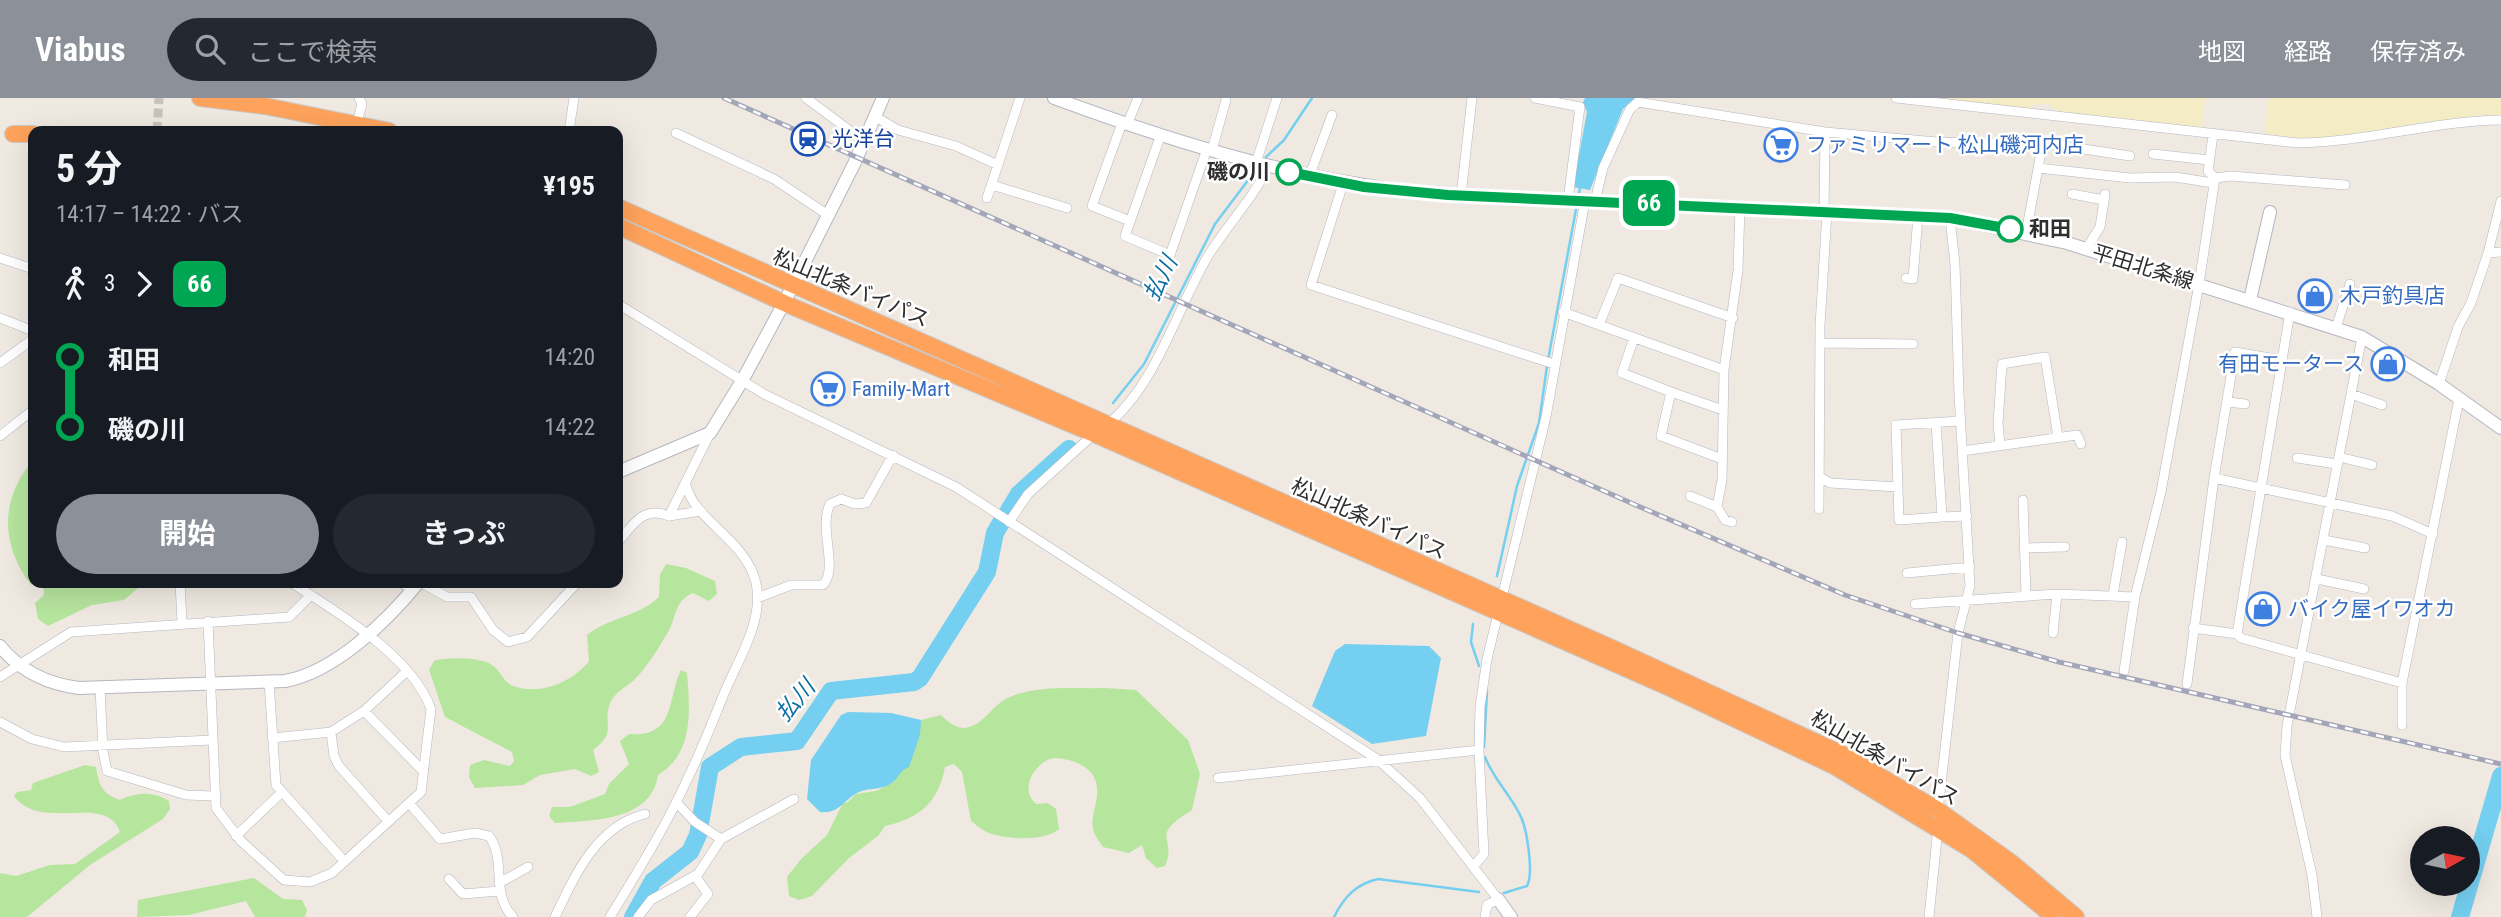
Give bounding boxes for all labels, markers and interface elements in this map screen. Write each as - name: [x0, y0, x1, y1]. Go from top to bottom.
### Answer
- search box: [167, 18, 657, 81]
- text: Viabus: [35, 30, 125, 69]
- icon: search: [191, 30, 229, 68]
- text: ここで検索: [247, 37, 378, 67]
- text: 地図: [2198, 38, 2246, 66]
- text: 経路: [2284, 38, 2332, 66]
- text: 保存済み: [2370, 38, 2466, 66]
- station icon: 光洋台: [789, 120, 827, 158]
- supermarket icon: ファミリマート 松山磯河内店: [1762, 126, 1800, 164]
- place label: 光洋台: [832, 127, 895, 151]
- place label: ファミリマート 松山磯河内店: [1806, 133, 2084, 157]
- text: 5 分: [56, 147, 122, 191]
- marker: 磯の川: [1276, 159, 1302, 185]
- place label: 磯の川: [1207, 160, 1270, 184]
- text: ¥195: [543, 171, 595, 201]
- line badge: 66: [1618, 180, 1680, 226]
- text: 66: [1637, 189, 1661, 217]
- text: 14:17 – 14:22 · バス: [56, 201, 243, 228]
- marker: 和田: [1997, 216, 2023, 242]
- place label: 和田: [2029, 217, 2071, 241]
- street label: 平田北条線: [2089, 240, 2197, 294]
- street label: 松山北条バイパス: [769, 244, 933, 332]
- water label: 払川: [1138, 249, 1184, 305]
- icon: walk: [56, 265, 94, 303]
- icon: forward: [125, 265, 163, 303]
- text: 3: [104, 270, 115, 297]
- text: 66: [187, 270, 212, 298]
- shop icon: 木戸釣具店: [2296, 277, 2334, 315]
- place label: 木戸釣具店: [2340, 284, 2445, 308]
- text: 14:20: [544, 344, 595, 371]
- text: 和田: [108, 345, 160, 375]
- shop icon: 有田モータース: [2369, 345, 2407, 383]
- place label: 有田モータース: [2218, 352, 2364, 376]
- supermarket icon: Family-Mart: [809, 370, 847, 408]
- place label: Family-Mart: [852, 377, 950, 401]
- text: 14:22: [544, 414, 595, 441]
- text: 磯の川: [108, 415, 186, 445]
- street label: 松山北条バイパス: [1288, 474, 1450, 564]
- button: 開始: [56, 494, 319, 574]
- button: きっぷ: [333, 494, 595, 574]
- shop icon: バイク屋イワオカ: [2244, 590, 2282, 628]
- place label: バイク屋イワオカ: [2288, 597, 2456, 621]
- water label: 払川: [770, 672, 823, 727]
- street label: 松山北条バイパス: [1806, 706, 1964, 810]
- north arrow: [2410, 826, 2480, 896]
- map controls: [2410, 826, 2480, 896]

